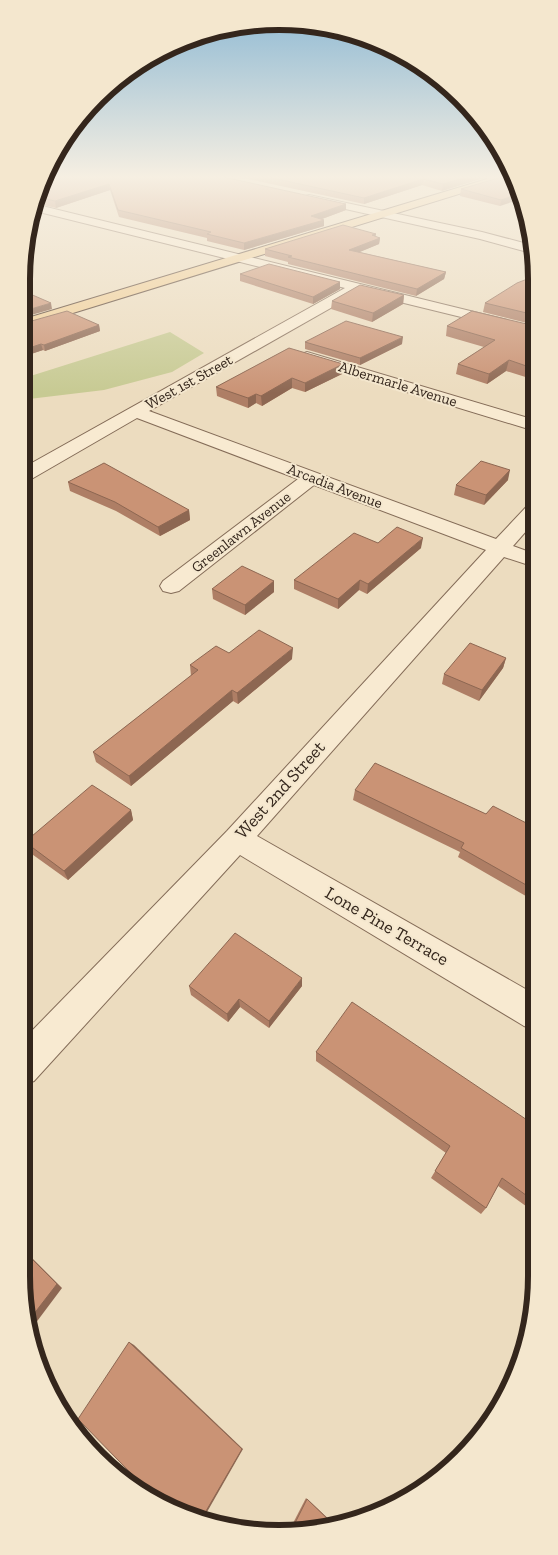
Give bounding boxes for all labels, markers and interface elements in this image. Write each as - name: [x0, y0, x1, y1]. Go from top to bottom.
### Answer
- street label: West 1st Street: [142, 350, 236, 413]
- street label: Albermarle Avenue: [337, 357, 459, 411]
- street label: Arcadia Avenue: [285, 460, 385, 512]
- street label: Greenlawn Avenue: [188, 488, 294, 576]
- street label: West 2nd Street: [230, 736, 330, 843]
- street label: Lone Pine Terrace: [321, 882, 453, 970]

